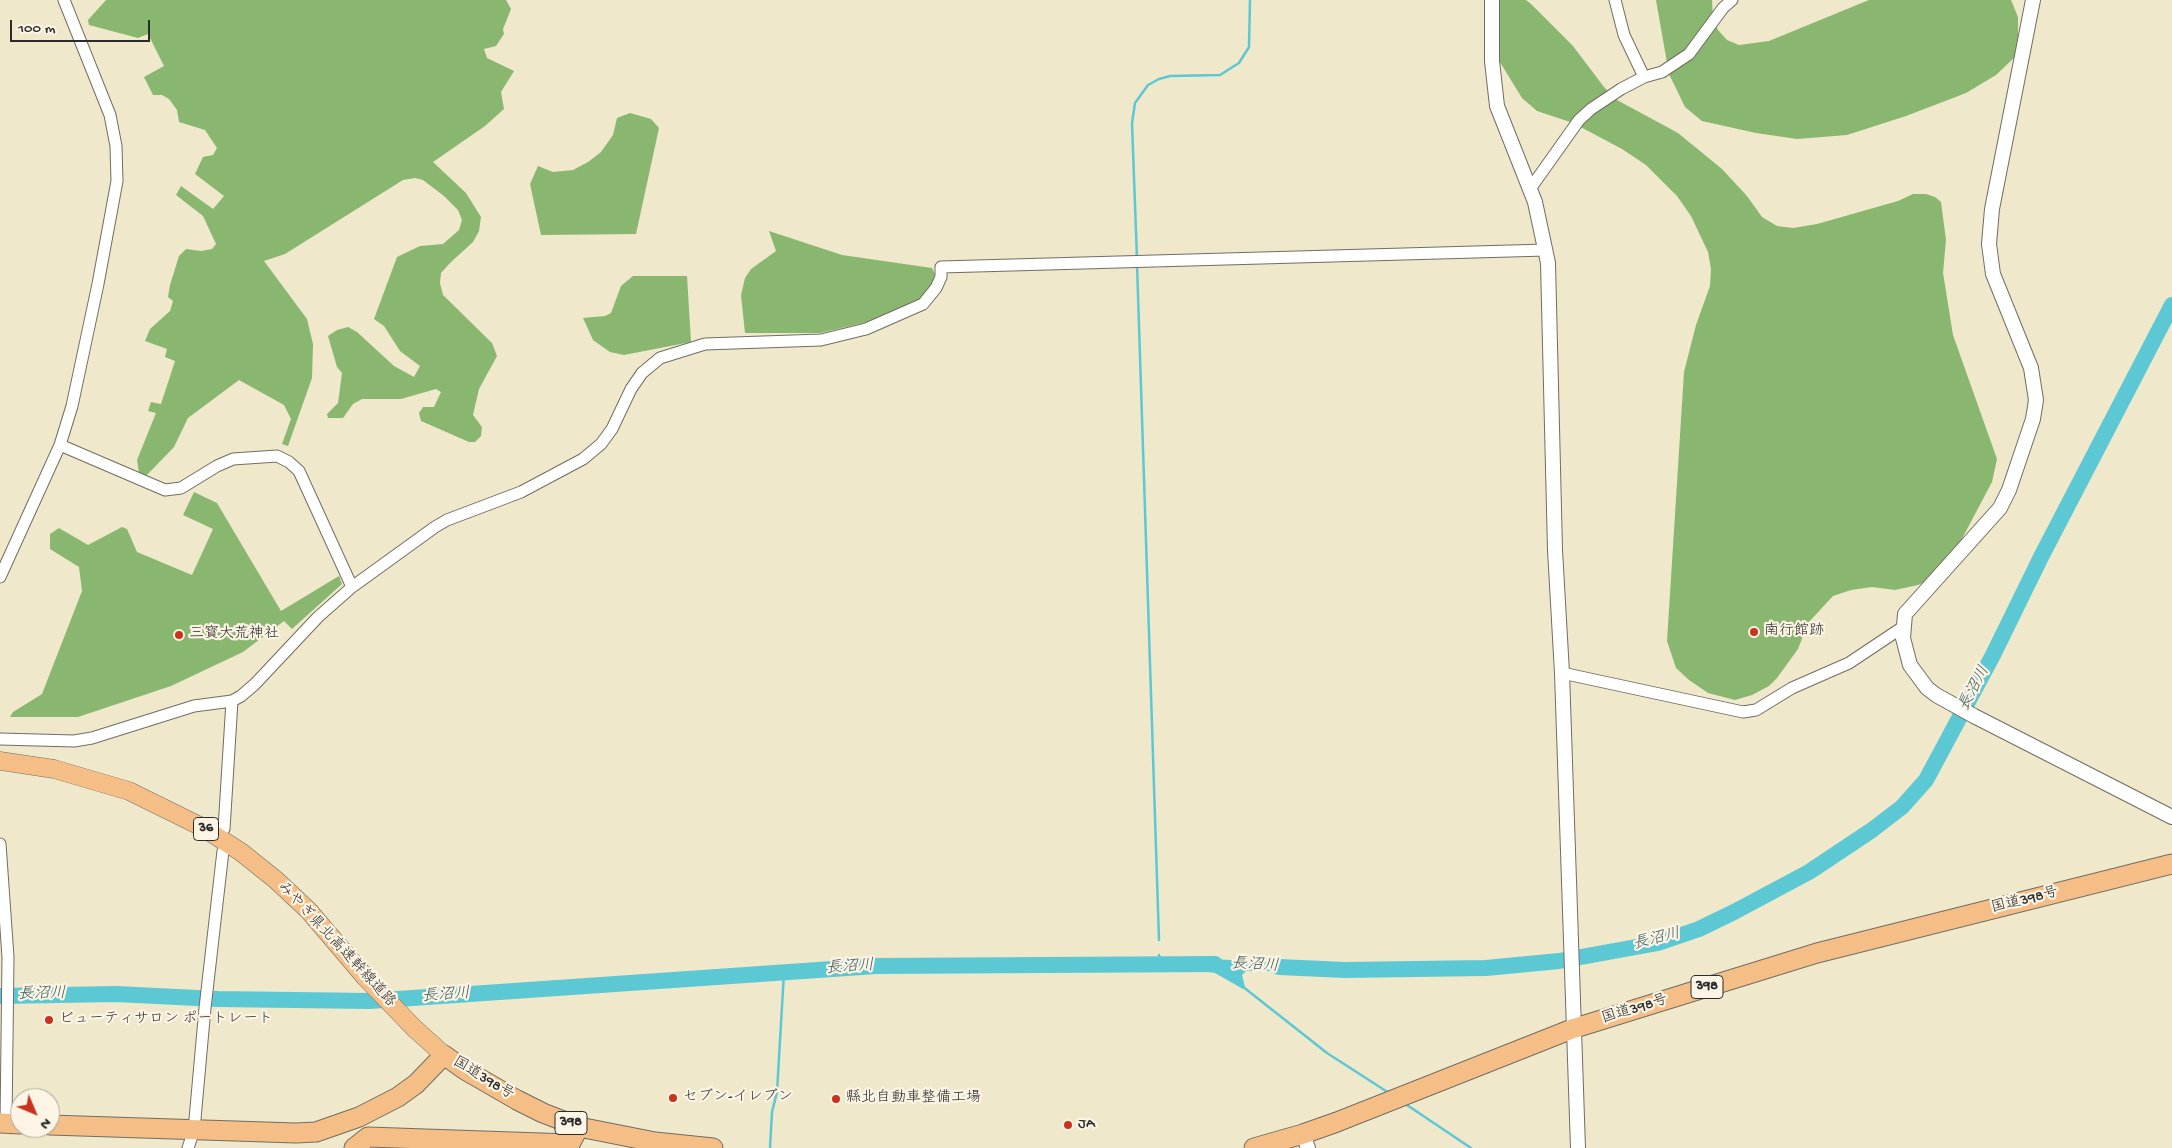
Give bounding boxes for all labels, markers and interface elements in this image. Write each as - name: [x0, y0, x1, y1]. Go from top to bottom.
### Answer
- scale bar: [12, 10, 152, 42]
- text: 100 m: [18, 20, 55, 38]
- place label: 南行館跡: [1764, 623, 1824, 641]
- place label: 三寳大荒神社: [189, 626, 279, 644]
- marker: 南行館跡: [1748, 626, 1760, 638]
- marker: 三寳大荒神社: [173, 629, 185, 641]
- water label: 長沼川: [1955, 663, 1995, 715]
- road number: 36: [194, 818, 218, 841]
- street label: みやぎ県北高速幹線道路: [273, 879, 399, 1011]
- street label: 国道398号: [1990, 884, 2060, 918]
- water label: 長沼川: [1631, 925, 1683, 955]
- water label: 長沼川: [1231, 955, 1279, 977]
- water label: 長沼川: [825, 957, 875, 979]
- road number: 398: [1691, 976, 1723, 999]
- water label: 長沼川: [18, 985, 66, 1005]
- water label: 長沼川: [421, 985, 471, 1007]
- street label: 国道398号: [1600, 991, 1670, 1029]
- place label: ビューティサロン ポートレート: [59, 1011, 273, 1029]
- marker: ビューティサロン ポートレート: [43, 1014, 55, 1026]
- street label: 国道398号: [449, 1054, 517, 1104]
- north arrow: [10, 1088, 60, 1138]
- place label: セブン-イレブン: [683, 1089, 793, 1107]
- place label: 縣北自動車整備工場: [846, 1090, 981, 1108]
- marker: セブン-イレブン: [667, 1092, 679, 1104]
- marker: 縣北自動車整備工場: [830, 1093, 842, 1105]
- road number: 398: [555, 1112, 587, 1134]
- text: N: [36, 1114, 55, 1132]
- place label: JA: [1078, 1116, 1095, 1134]
- marker: JA: [1062, 1119, 1074, 1131]

